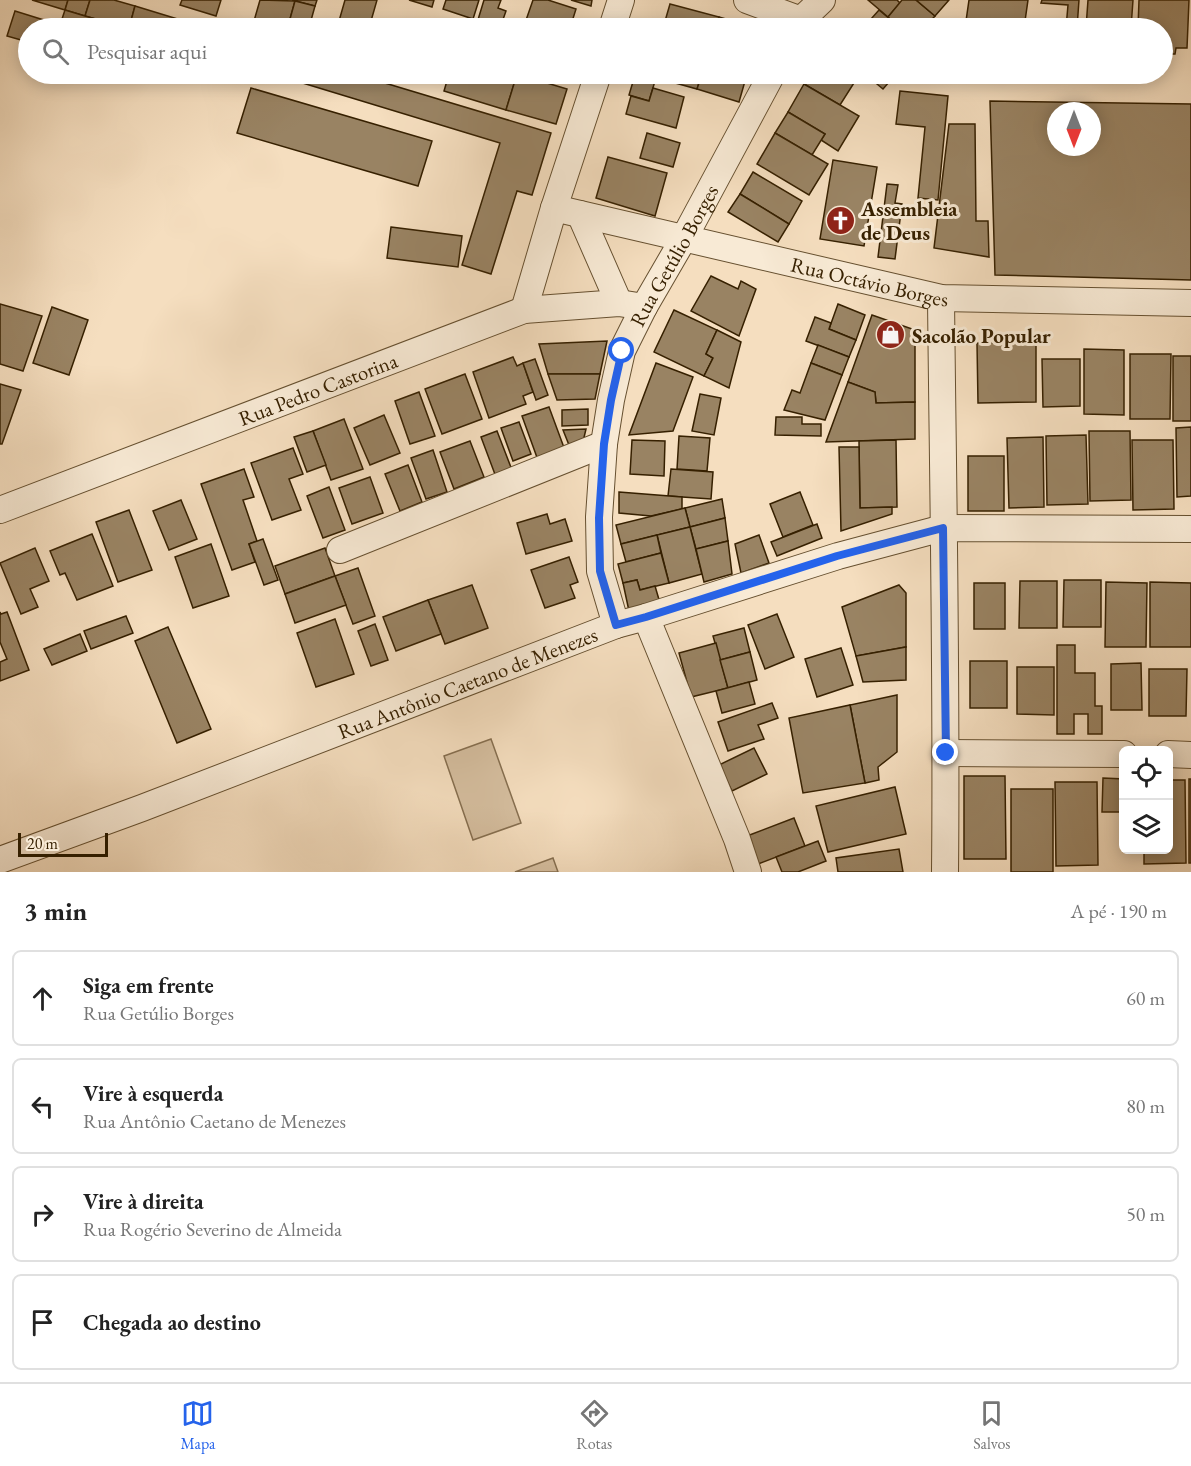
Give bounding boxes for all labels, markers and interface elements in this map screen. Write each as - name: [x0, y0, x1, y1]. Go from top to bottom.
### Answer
- search box: [18, 18, 1173, 84]
- icon: search: [39, 35, 72, 68]
- text: Pesquisar aqui: [87, 37, 207, 66]
- north arrow: [1047, 102, 1101, 156]
- street label: Rua Getúlio Borges: [623, 179, 724, 331]
- place label: Assembleia de Deus: [860, 195, 958, 246]
- church icon: Assembleia de Deus: [824, 204, 856, 236]
- street label: Rua Octávio Borges: [788, 250, 948, 312]
- shop icon: Sacolão Popular: [875, 319, 907, 351]
- place label: Sacolão Popular: [912, 322, 1051, 349]
- route start: [608, 337, 634, 363]
- street label: Rua Pedro Castorina: [234, 346, 402, 431]
- street label: Rua Antônio Caetano de Menezes: [334, 620, 601, 745]
- route end: [932, 739, 958, 765]
- map controls: [1119, 746, 1173, 854]
- button: locate: [1119, 746, 1173, 800]
- button: layers: [1119, 800, 1173, 854]
- scale bar: [18, 830, 108, 858]
- text: 20 m: [27, 833, 58, 854]
- text: 3 min: [24, 894, 87, 928]
- text: A pé · 190 m: [1071, 898, 1167, 924]
- text: Siga em frente: [83, 971, 214, 1000]
- icon: ahead: [26, 982, 59, 1015]
- text: 60 m: [1126, 985, 1165, 1011]
- text: Rua Getúlio Borges: [83, 1000, 234, 1026]
- text: Vire à esquerda: [83, 1079, 223, 1108]
- icon: left: [26, 1090, 59, 1123]
- text: 80 m: [1126, 1093, 1165, 1119]
- text: Rua Antônio Caetano de Menezes: [83, 1108, 346, 1134]
- text: Vire à direita: [83, 1187, 204, 1216]
- icon: right: [26, 1198, 59, 1231]
- text: 50 m: [1126, 1201, 1165, 1227]
- text: Rua Rogério Severino de Almeida: [83, 1216, 342, 1242]
- icon: arrive: [26, 1306, 59, 1339]
- text: Chegada ao destino: [83, 1308, 261, 1337]
- tab: Mapa: [180, 1397, 215, 1454]
- tab: Rotas: [576, 1397, 612, 1454]
- tab: Salvos: [973, 1397, 1011, 1454]

